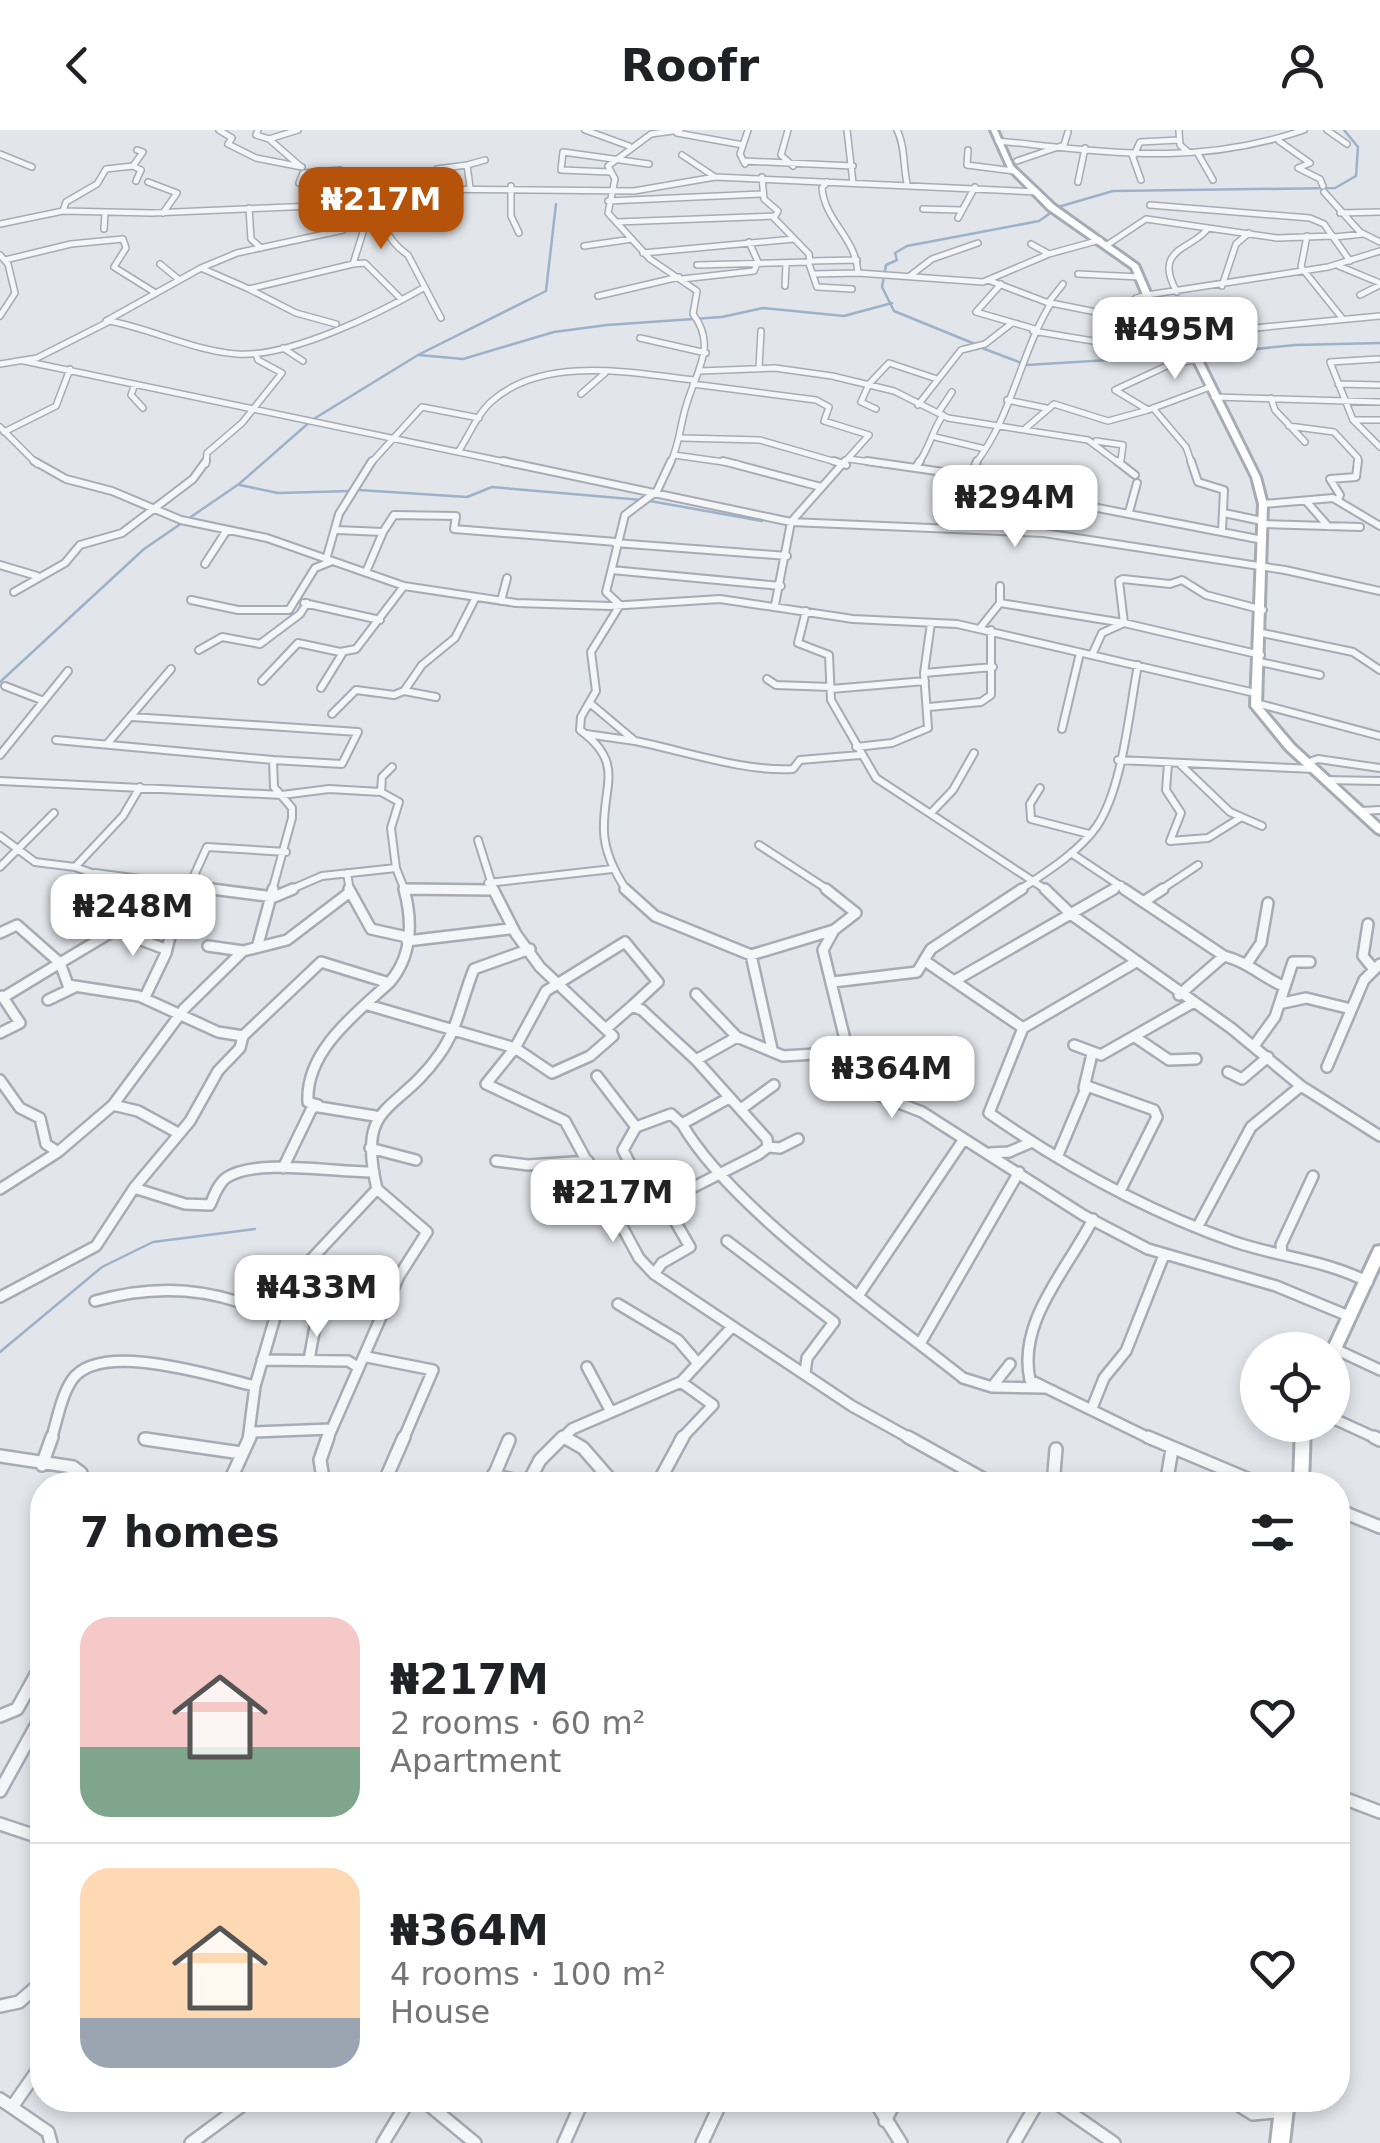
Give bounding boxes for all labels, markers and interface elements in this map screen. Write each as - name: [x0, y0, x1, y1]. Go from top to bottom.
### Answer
- icon: back: [50, 38, 105, 93]
- icon: person: [1275, 38, 1330, 93]
- text: Roofr: [621, 39, 759, 92]
- pin: ₦217M: [311, 167, 451, 252]
- text: ₦217M: [321, 180, 441, 218]
- pin: ₦495M: [1105, 297, 1245, 382]
- text: ₦495M: [1115, 310, 1235, 348]
- pin: ₦294M: [945, 465, 1085, 550]
- text: ₦294M: [955, 478, 1075, 516]
- pin: ₦248M: [63, 874, 203, 959]
- text: ₦248M: [73, 887, 193, 925]
- pin: ₦364M: [822, 1036, 962, 1121]
- text: ₦364M: [832, 1049, 952, 1087]
- pin: ₦217M: [543, 1160, 683, 1245]
- text: ₦217M: [553, 1173, 673, 1211]
- pin: ₦433M: [247, 1255, 387, 1340]
- text: ₦433M: [257, 1268, 377, 1306]
- map controls: [1240, 1332, 1350, 1442]
- button: locate: [1240, 1332, 1350, 1442]
- icon: filters: [1245, 1505, 1300, 1560]
- text: 7 homes: [80, 1508, 280, 1557]
- text: ₦217M: [390, 1655, 549, 1704]
- icon: home: [160, 1657, 280, 1777]
- icon: heart: [1245, 1690, 1300, 1745]
- text: 2 rooms · 60 m²: [390, 1704, 645, 1742]
- text: Apartment: [390, 1742, 561, 1780]
- text: ₦364M: [390, 1906, 549, 1955]
- icon: home: [160, 1908, 280, 2028]
- icon: heart: [1245, 1941, 1300, 1996]
- text: 4 rooms · 100 m²: [390, 1955, 666, 1993]
- text: House: [390, 1993, 490, 2031]

